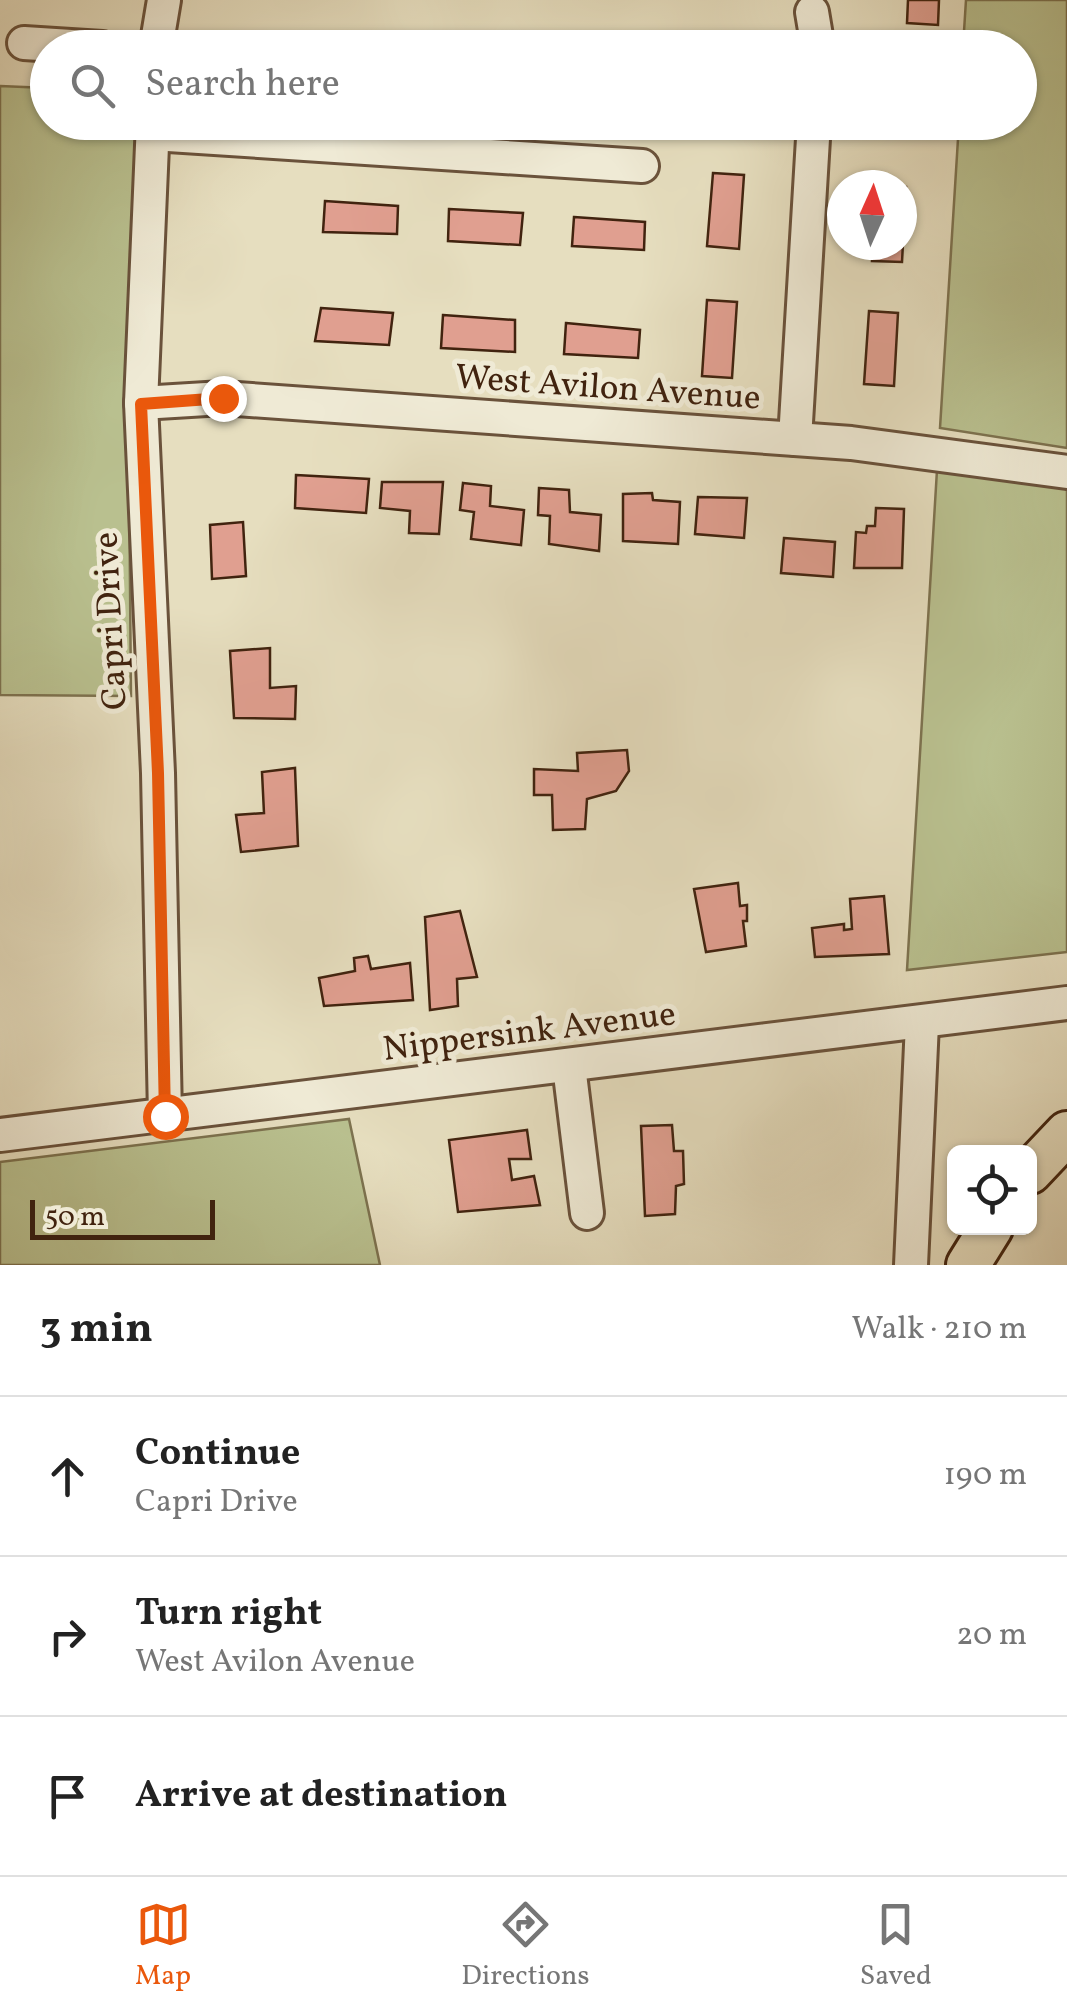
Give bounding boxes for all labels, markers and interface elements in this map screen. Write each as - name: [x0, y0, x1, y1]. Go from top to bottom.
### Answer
- search box: [30, 30, 1037, 140]
- icon: search: [65, 58, 120, 113]
- text: Search here: [145, 59, 340, 112]
- north arrow: [827, 170, 917, 260]
- street label: West Avilon Avenue: [453, 354, 762, 424]
- route end: [201, 376, 247, 422]
- street label: Capri Drive: [83, 531, 141, 711]
- street label: Nippersink Avenue: [380, 991, 679, 1075]
- route start: [143, 1094, 189, 1140]
- map controls: [947, 1145, 1037, 1235]
- button: locate: [947, 1145, 1037, 1235]
- scale bar: [30, 1195, 215, 1240]
- text: 50 m: [45, 1198, 105, 1237]
- text: 3 min: [40, 1301, 153, 1360]
- text: Walk · 210 m: [852, 1308, 1027, 1352]
- text: Continue: [135, 1428, 300, 1481]
- icon: ahead: [40, 1449, 95, 1504]
- text: 190 m: [943, 1454, 1027, 1498]
- text: Capri Drive: [135, 1481, 298, 1525]
- text: Turn right: [135, 1588, 322, 1641]
- icon: right: [40, 1609, 95, 1664]
- text: 20 m: [956, 1614, 1027, 1658]
- text: West Avilon Avenue: [135, 1641, 415, 1685]
- icon: arrive: [40, 1769, 95, 1824]
- text: Arrive at destination: [135, 1770, 508, 1823]
- tab: Map: [135, 1897, 191, 1996]
- tab: Directions: [461, 1897, 590, 1996]
- tab: Saved: [860, 1897, 932, 1996]

